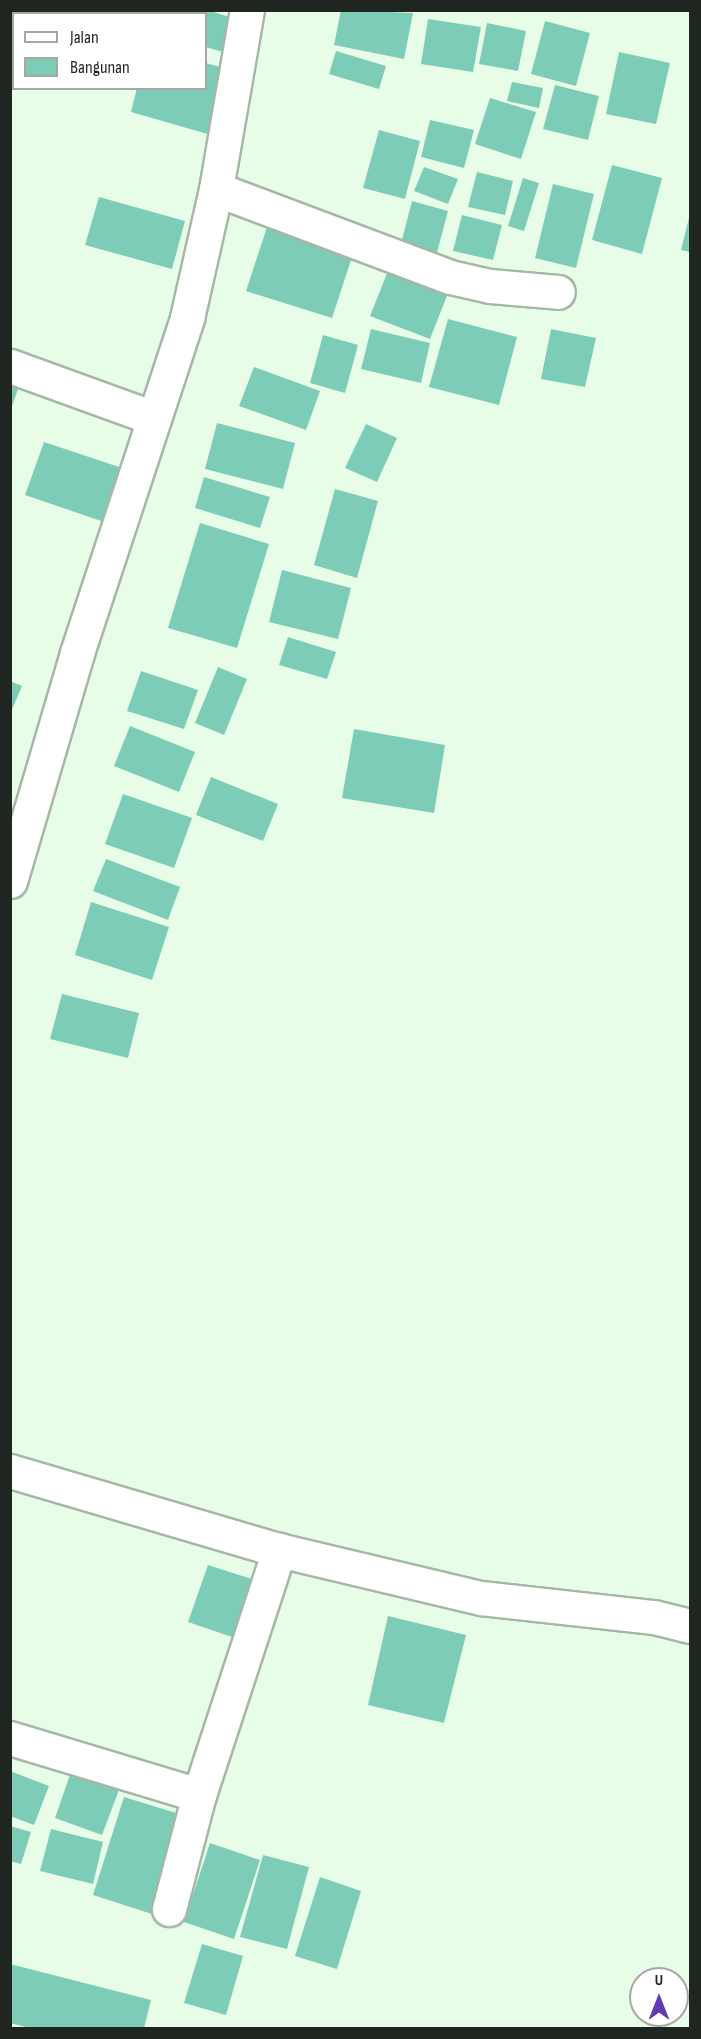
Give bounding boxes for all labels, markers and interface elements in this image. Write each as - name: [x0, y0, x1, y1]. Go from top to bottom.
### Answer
- legend: [12, 12, 207, 90]
- text: Jalan: [70, 27, 99, 48]
- text: Bangunan: [70, 57, 130, 78]
- north arrow: [629, 1967, 689, 2027]
- text: U: [655, 1971, 663, 1990]

